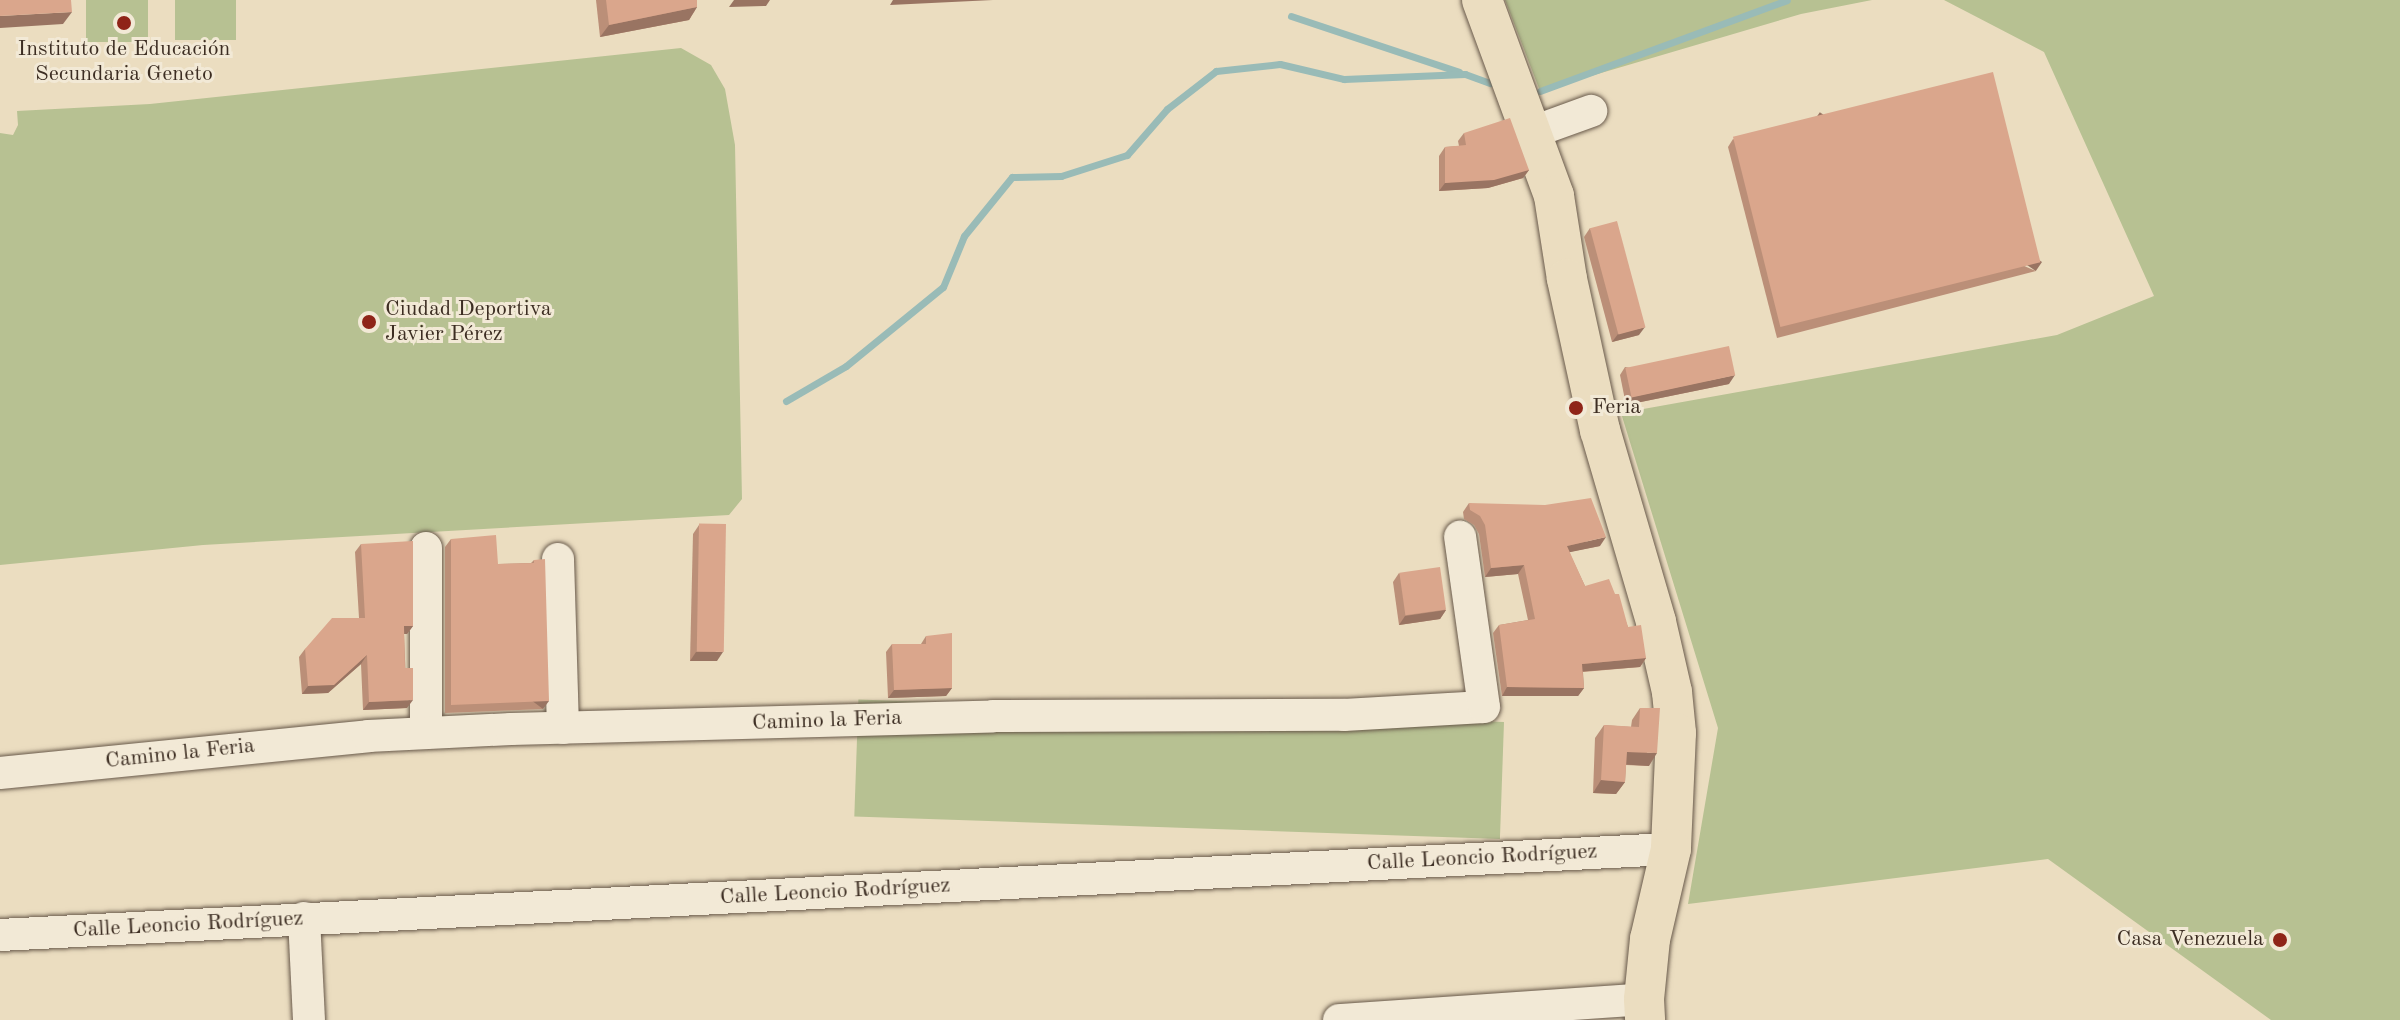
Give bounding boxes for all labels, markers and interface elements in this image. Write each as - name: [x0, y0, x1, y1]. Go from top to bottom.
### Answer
- marker: Instituto de Educación Secundaria Geneto: [115, 14, 133, 32]
- place label: Instituto de Educación Secundaria Geneto: [18, 36, 230, 88]
- place label: Ciudad Deportiva Javier Pérez: [385, 296, 551, 348]
- marker: Ciudad Deportiva Javier Pérez: [360, 313, 378, 331]
- place label: Feria: [1592, 395, 1641, 421]
- marker: Feria: [1567, 399, 1585, 417]
- street label: Camino la Feria: [751, 705, 903, 737]
- street label: Camino la Feria: [104, 733, 256, 775]
- street label: Calle Leoncio Rodríguez: [1366, 839, 1598, 877]
- street label: Calle Leoncio Rodríguez: [719, 873, 951, 911]
- street label: Calle Leoncio Rodríguez: [72, 906, 304, 944]
- place label: Casa Venezuela: [2116, 927, 2264, 953]
- marker: Casa Venezuela: [2271, 931, 2289, 949]

